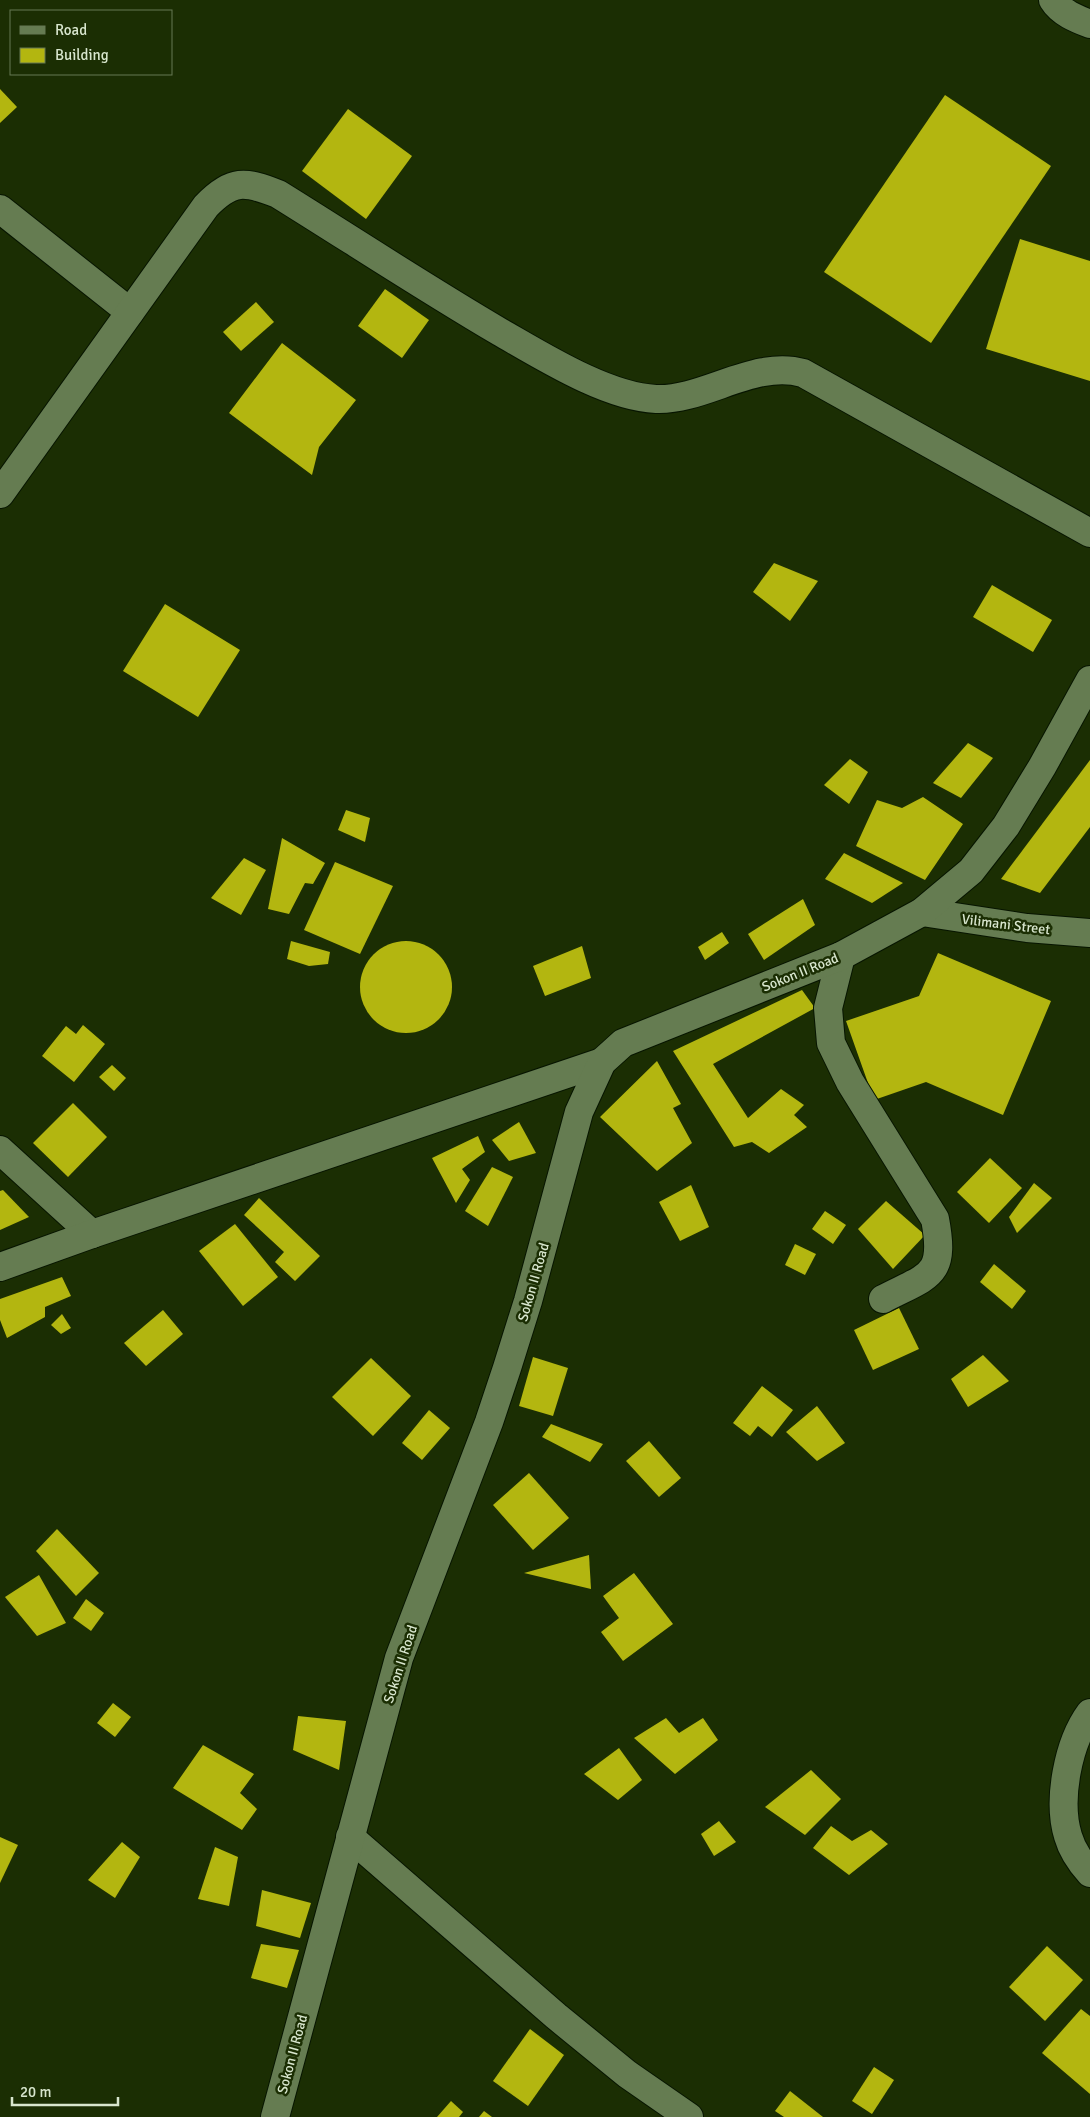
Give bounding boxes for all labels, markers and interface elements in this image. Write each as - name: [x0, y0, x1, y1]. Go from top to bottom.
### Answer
- legend: [10, 10, 172, 75]
- text: Road: [55, 21, 87, 39]
- text: Building: [55, 46, 109, 64]
- street label: Vilimani Street: [961, 911, 1051, 938]
- street label: Sokon II Road: [759, 949, 841, 996]
- street label: Sokon II Road: [514, 1241, 553, 1323]
- street label: Sokon II Road: [380, 1623, 421, 1705]
- street label: Sokon II Road: [274, 2013, 311, 2095]
- scale bar: [12, 2074, 119, 2106]
- text: 20 m: [20, 2083, 51, 2101]

